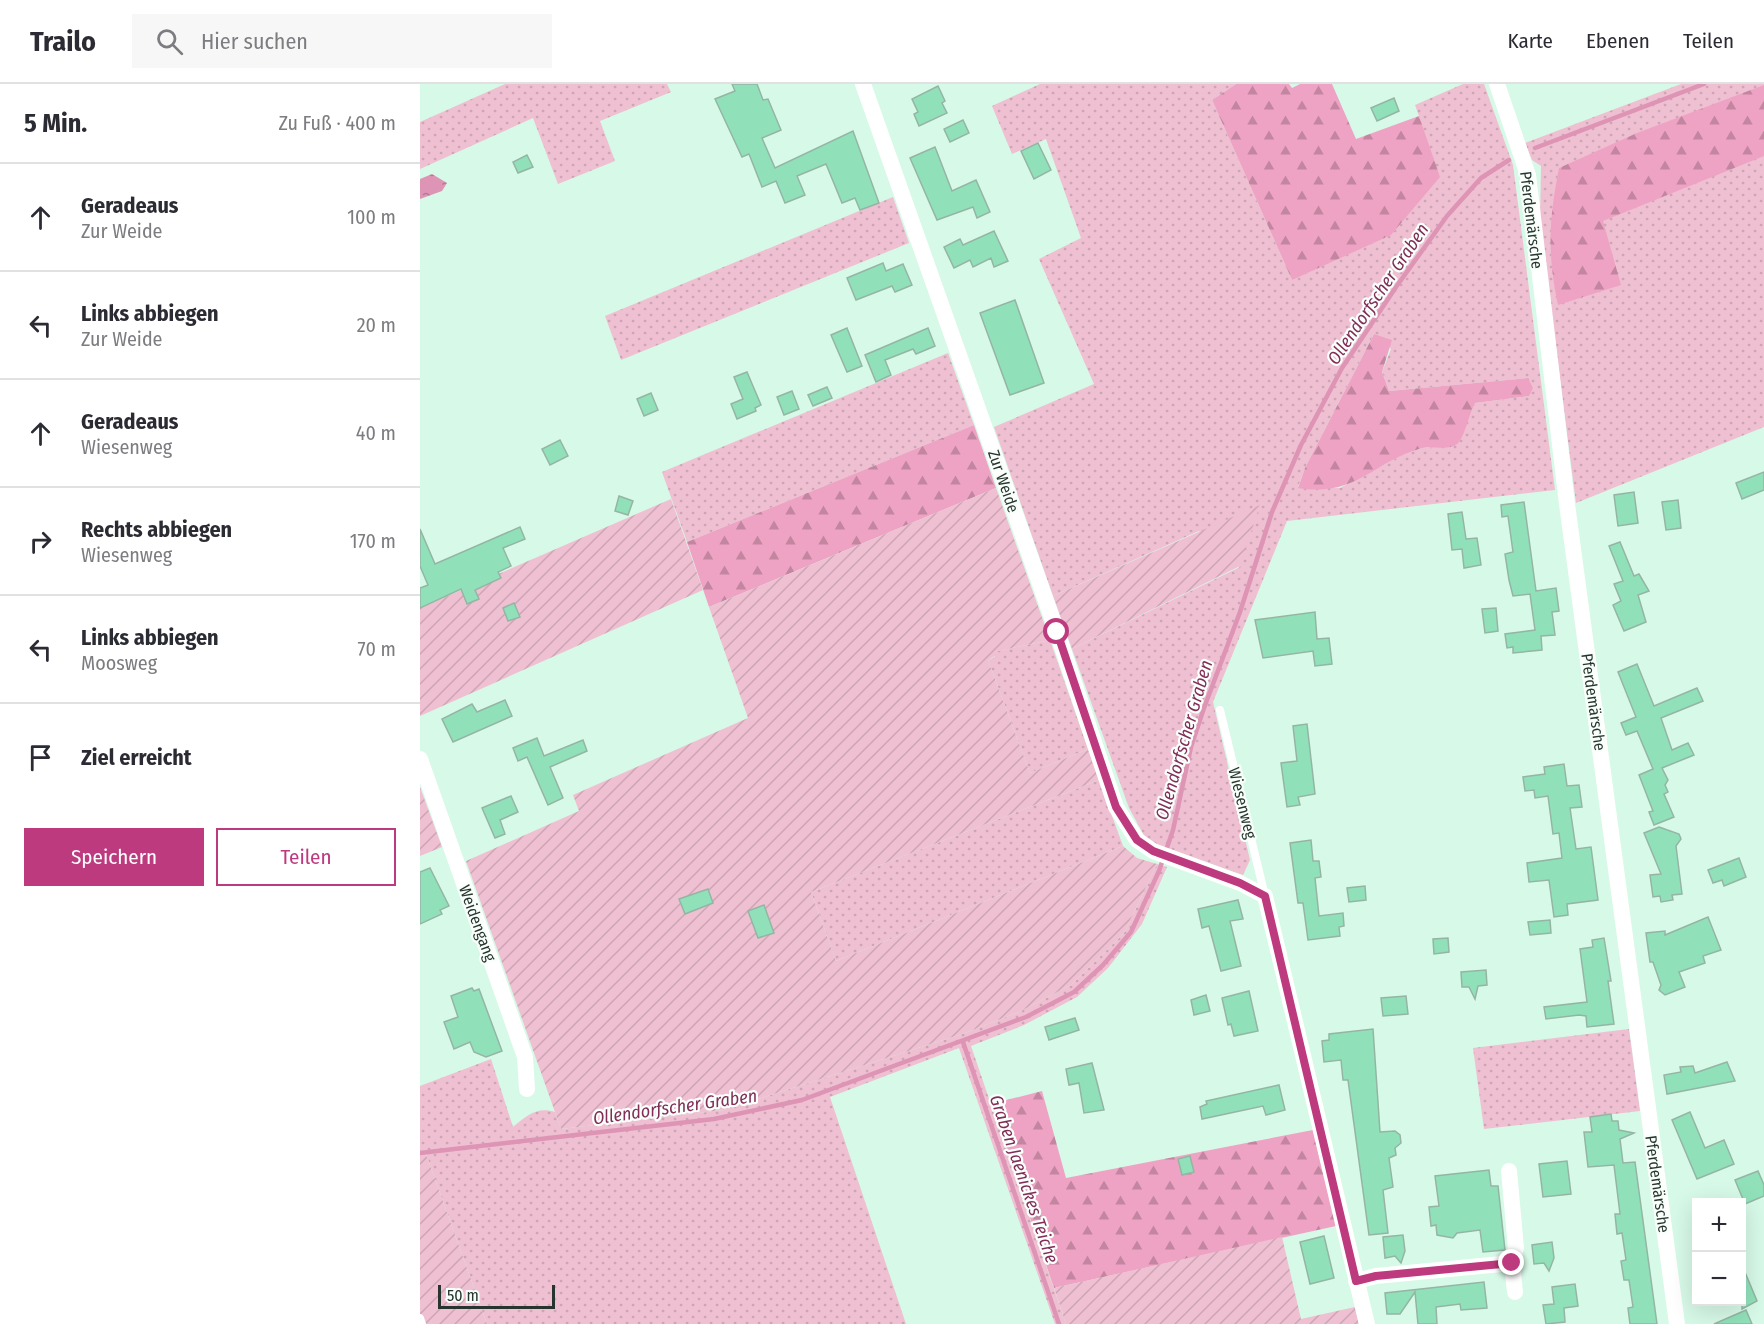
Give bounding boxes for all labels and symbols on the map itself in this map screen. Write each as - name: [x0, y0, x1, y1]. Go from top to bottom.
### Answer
- street label: Pferdemärsche: [1516, 170, 1547, 270]
- water label: Ollendorfscher Graben: [1323, 219, 1433, 369]
- street label: Zur Weide: [984, 447, 1023, 515]
- route start: [1043, 618, 1069, 644]
- street label: Pferdemärsche: [1577, 652, 1610, 752]
- water label: Ollendorfscher Graben: [1151, 657, 1217, 823]
- street label: Wiesenweg: [1224, 765, 1261, 841]
- street label: Weidengang: [455, 882, 500, 964]
- water label: Ollendorfscher Graben: [592, 1085, 758, 1129]
- water label: Graben Jaenickes Teiche: [985, 1092, 1063, 1266]
- street label: Pferdemärsche: [1641, 1134, 1674, 1234]
- route end: [1498, 1249, 1524, 1275]
- scale bar: [438, 1282, 555, 1310]

